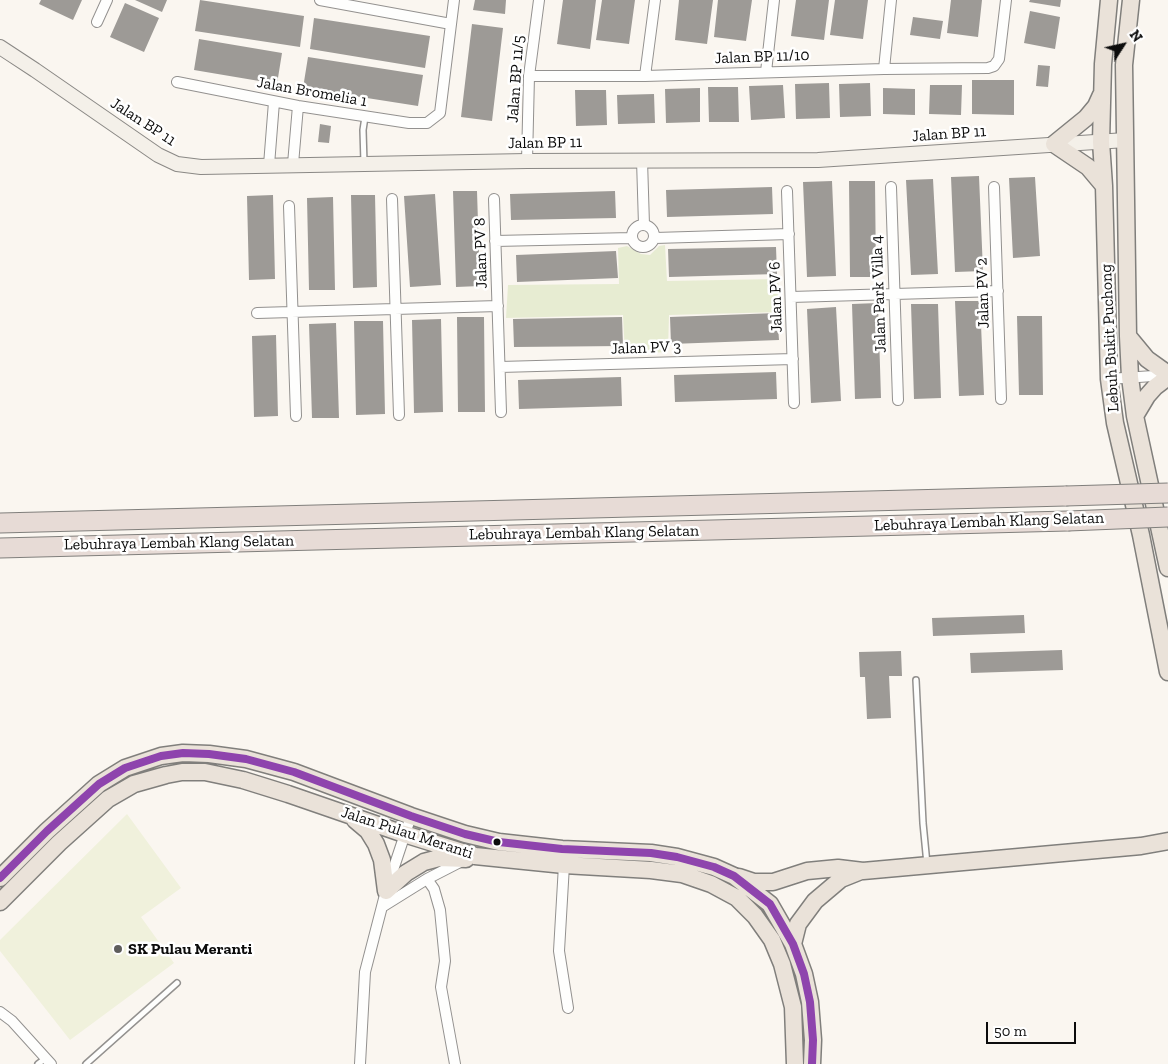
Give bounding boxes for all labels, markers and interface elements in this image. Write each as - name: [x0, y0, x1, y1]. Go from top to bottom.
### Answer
- north arrow: [1098, 20, 1148, 70]
- text: N: [1126, 27, 1146, 45]
- street label: Jalan BP 11/5: [503, 35, 529, 123]
- street label: Jalan BP 11/10: [714, 46, 810, 68]
- street label: Jalan Bromelia 1: [255, 73, 369, 111]
- street label: Jalan BP 11: [107, 94, 179, 150]
- street label: Jalan BP 11: [911, 122, 987, 146]
- street label: Jalan BP 11: [508, 133, 582, 153]
- street label: Jalan PV 8: [470, 217, 492, 289]
- street label: Jalan Park Villa 4: [867, 235, 891, 353]
- street label: Jalan PV 2: [972, 257, 994, 329]
- street label: Jalan PV 6: [765, 261, 787, 333]
- street label: Lebuh Bukit Puchong: [1097, 264, 1123, 412]
- street label: Jalan PV 3: [610, 337, 682, 359]
- street label: Lebuhraya Lembah Klang Selatan: [874, 508, 1104, 536]
- street label: Lebuhraya Lembah Klang Selatan: [469, 521, 699, 545]
- street label: Lebuhraya Lembah Klang Selatan: [64, 531, 294, 555]
- street label: Jalan Pulau Meranti: [339, 803, 475, 863]
- unlabelled marker: [492, 837, 502, 847]
- place label: SK Pulau Meranti: [128, 939, 252, 959]
- marker: SK Pulau Meranti: [112, 943, 124, 955]
- scale bar: [988, 1012, 1078, 1044]
- text: 50 m: [994, 1022, 1027, 1040]

